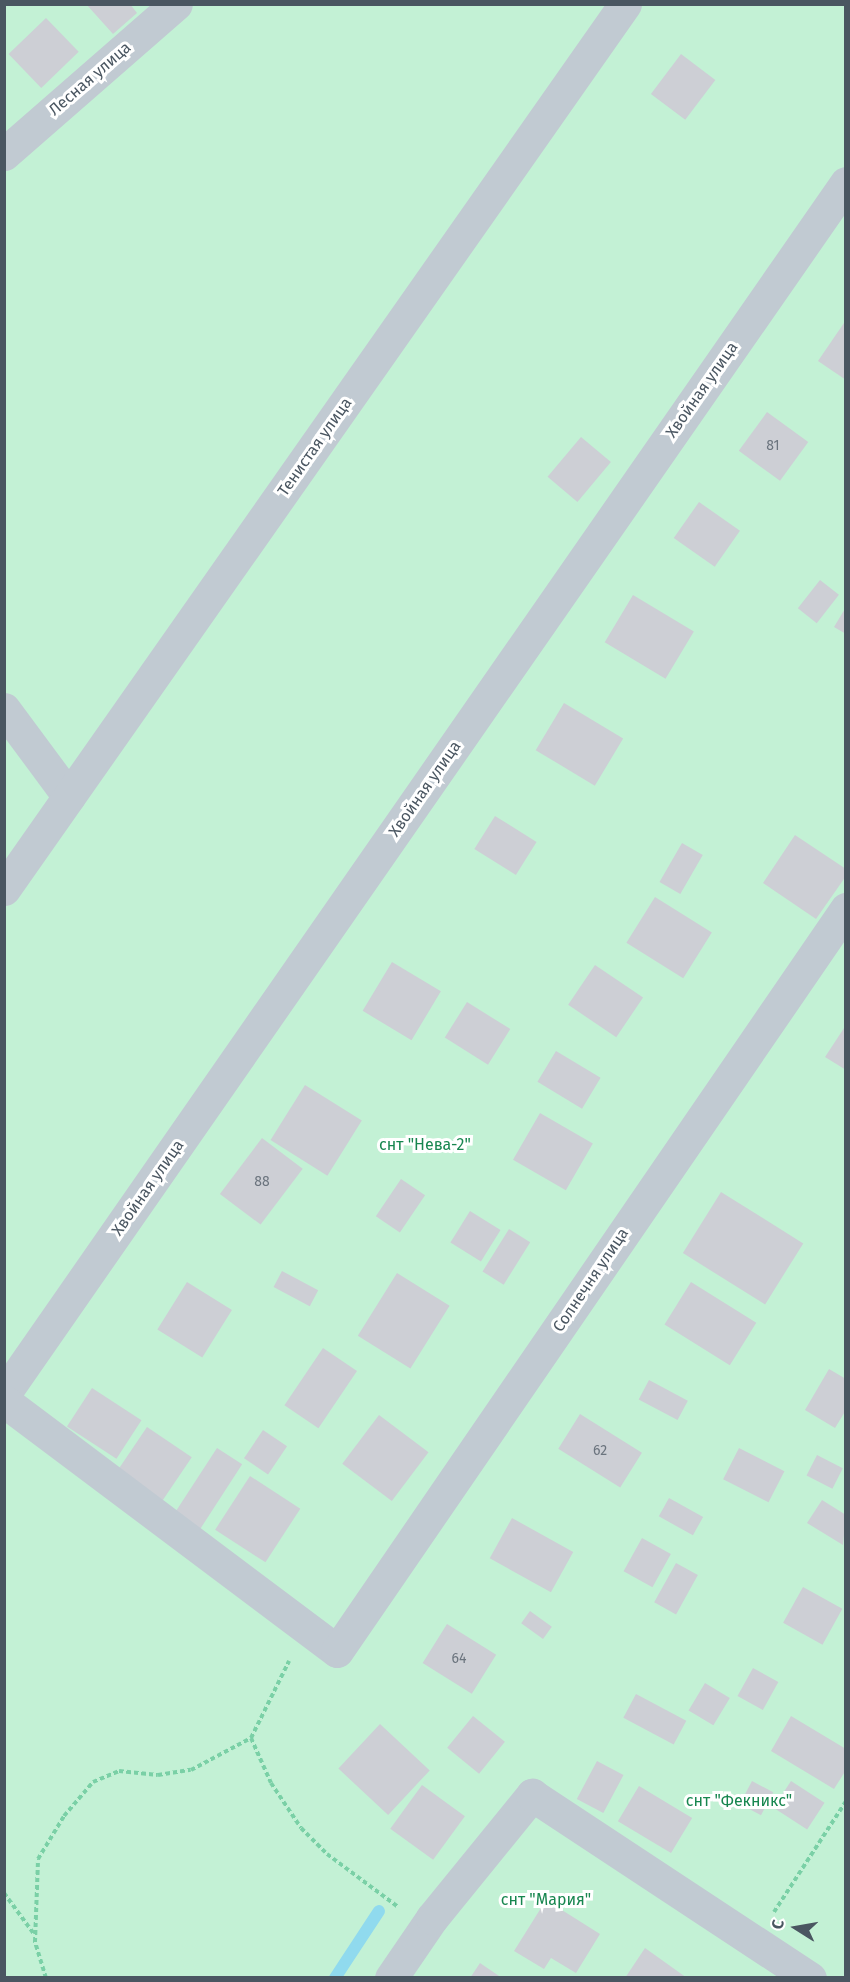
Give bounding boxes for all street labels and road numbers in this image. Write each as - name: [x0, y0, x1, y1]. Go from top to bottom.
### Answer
- street label: Лесная улица: [45, 38, 135, 120]
- street label: Хвойная улица: [662, 338, 742, 442]
- street label: Тенистая улица: [274, 394, 356, 500]
- street label: Хвойная улица: [385, 737, 465, 841]
- street label: Хвойная улица: [108, 1136, 188, 1240]
- street label: Солнечня улица: [549, 1224, 633, 1336]

